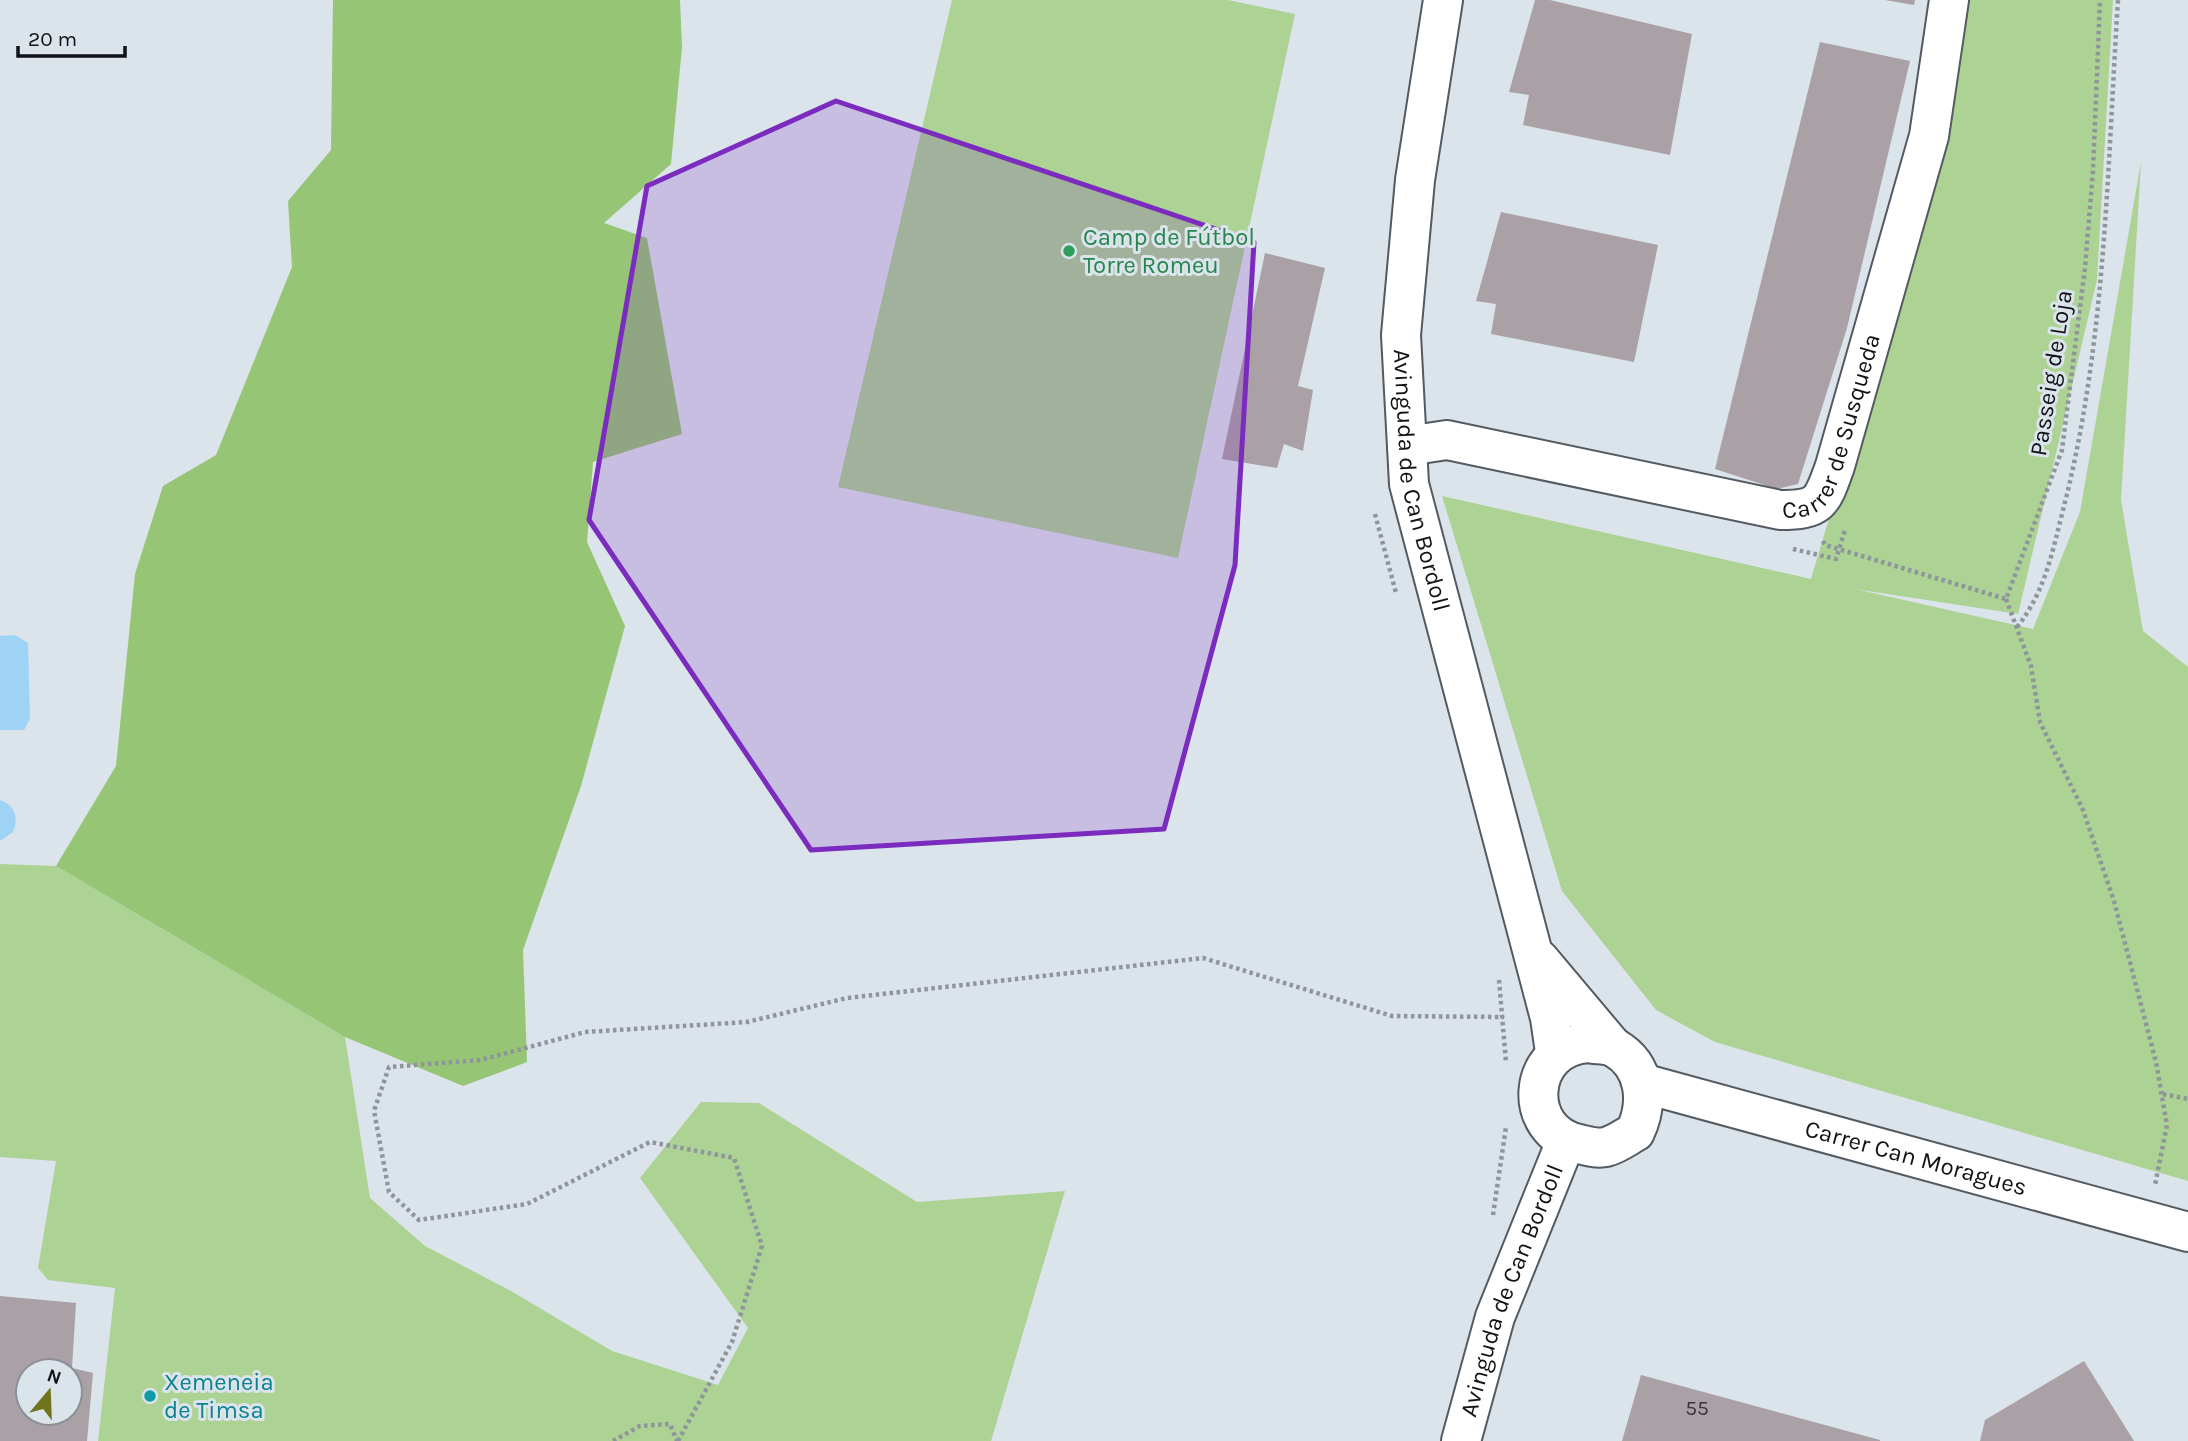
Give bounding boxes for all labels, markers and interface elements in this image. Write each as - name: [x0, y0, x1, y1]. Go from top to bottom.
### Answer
- scale bar: [18, 14, 124, 58]
- text: 20 m: [28, 27, 77, 51]
- place label: Camp de Fútbol Torre Romeu: [1083, 223, 1255, 279]
- marker: Camp de Fútbol Torre Romeu: [1061, 243, 1077, 259]
- street label: Passeig de Loja: [2024, 288, 2078, 458]
- street label: Carrer de Susqueda: [1782, 330, 1886, 524]
- street label: Avinguda de Can Bordoll: [1388, 348, 1456, 614]
- street label: Carrer Can Moragues: [1802, 1114, 2030, 1201]
- street label: Avinguda de Can Bordoll: [1454, 1160, 1569, 1420]
- north arrow: [14, 1357, 84, 1427]
- text: N: [44, 1364, 64, 1389]
- place label: Xemeneia de Timsa: [164, 1368, 274, 1424]
- marker: Xemeneia de Timsa: [142, 1388, 158, 1404]
- house number: 55: [1685, 1396, 1709, 1420]

